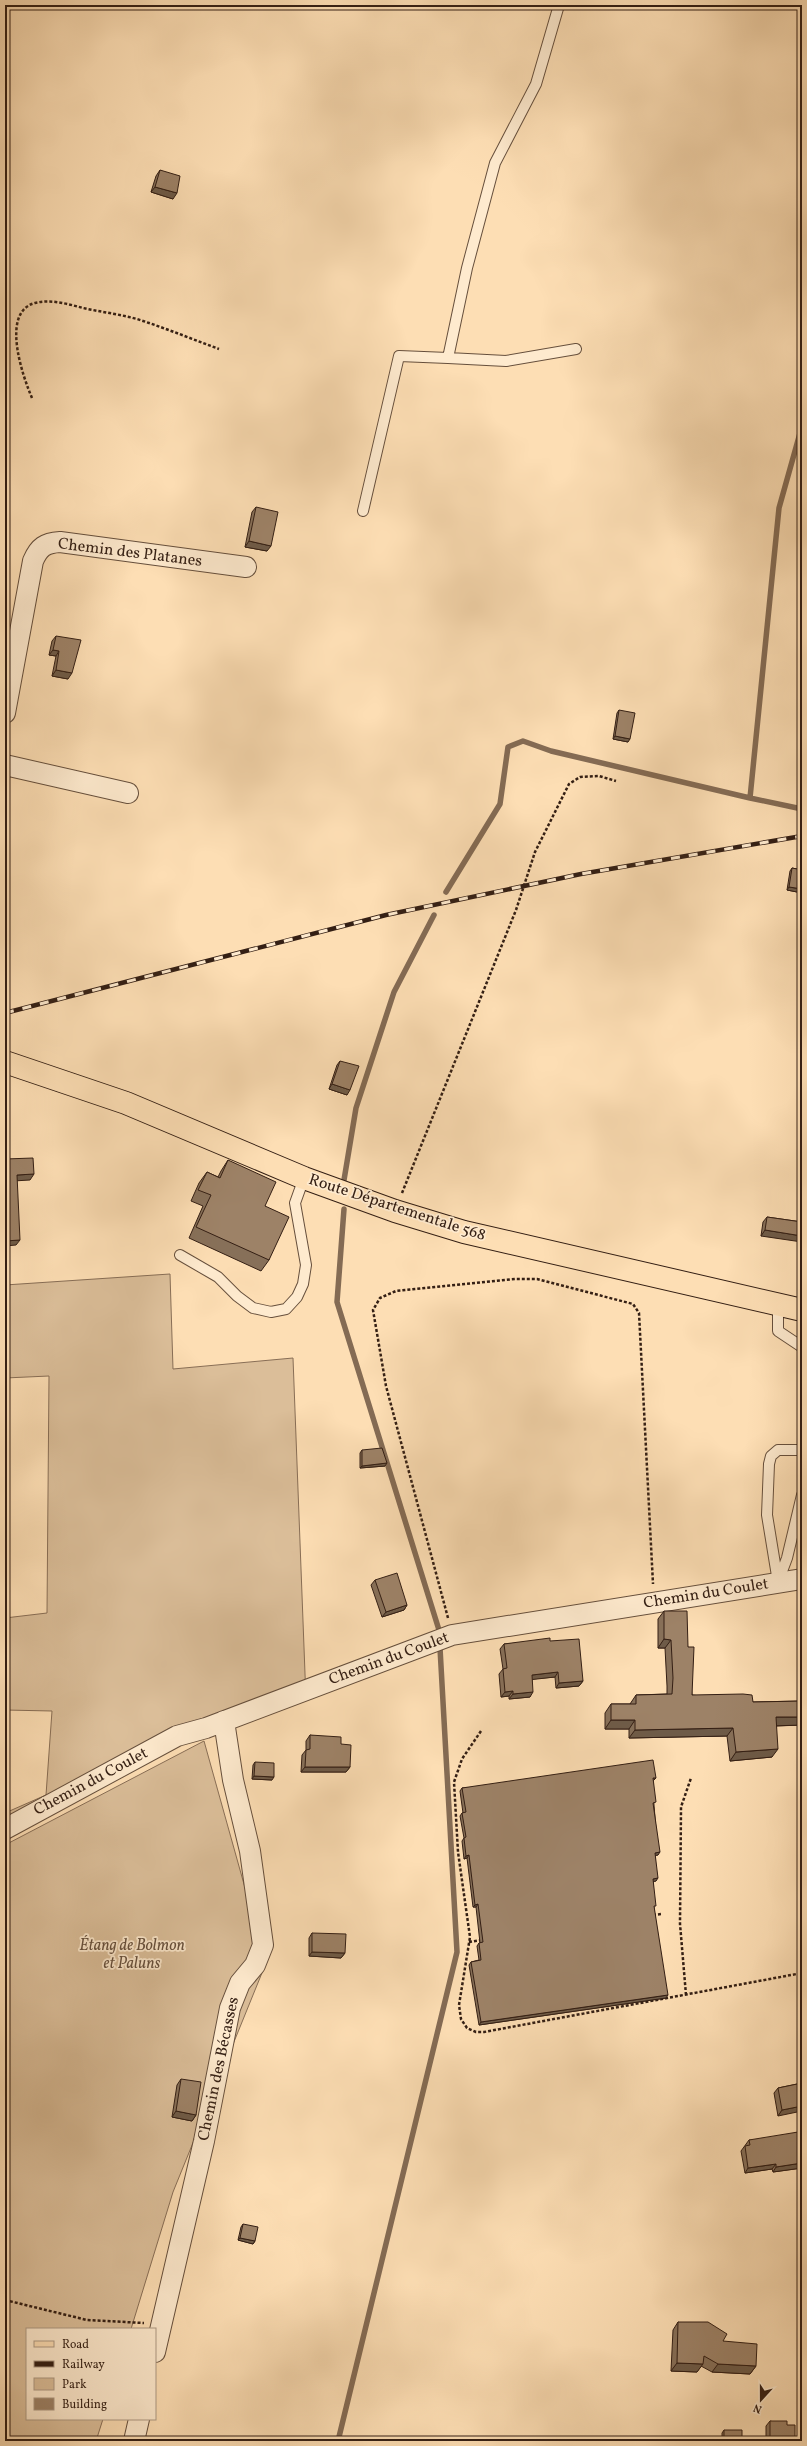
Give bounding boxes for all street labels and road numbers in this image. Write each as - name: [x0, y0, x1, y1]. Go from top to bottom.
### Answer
- street label: Chemin des Platanes: [57, 533, 204, 573]
- street label: Route Départementale 568: [306, 1169, 488, 1247]
- street label: Chemin du Coulet: [642, 1573, 771, 1615]
- street label: Chemin du Coulet: [326, 1627, 453, 1691]
- street label: Chemin du Coulet: [30, 1742, 152, 1821]
- street label: Chemin des Bécasses: [193, 1995, 245, 2143]

